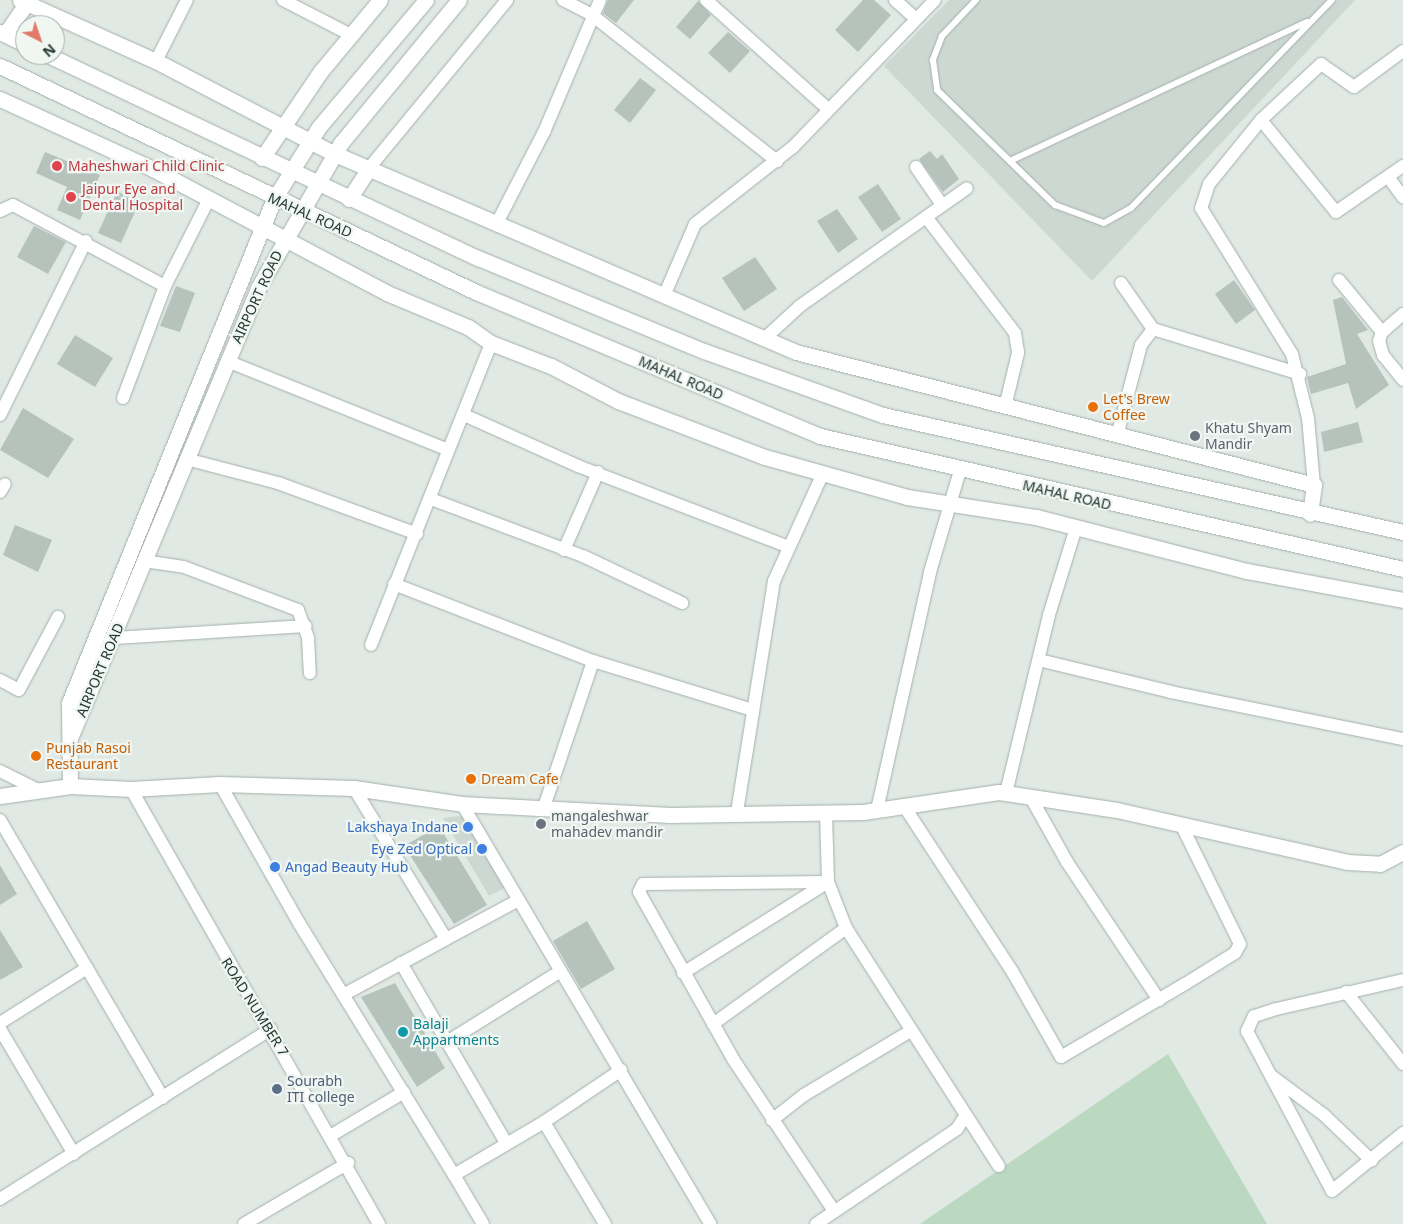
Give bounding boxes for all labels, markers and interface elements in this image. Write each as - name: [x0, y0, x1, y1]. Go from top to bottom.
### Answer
- north arrow: [15, 15, 65, 65]
- text: N: [39, 40, 60, 62]
- place label: Maheshwari Child Clinic: [68, 158, 224, 174]
- marker: Maheshwari Child Clinic: [50, 159, 64, 173]
- place label: Jaipur Eye and Dental Hospital: [82, 181, 183, 213]
- street label: MAHAL ROAD: [265, 189, 355, 241]
- marker: Jaipur Eye and Dental Hospital: [64, 190, 78, 204]
- street label: AIRPORT ROAD: [228, 248, 286, 346]
- street label: MAHAL ROAD: [636, 353, 726, 403]
- place label: Let's Brew Coffee: [1103, 391, 1170, 424]
- marker: Let's Brew Coffee: [1087, 401, 1099, 413]
- place label: Khatu Shyam Mandir: [1205, 420, 1292, 452]
- marker: Khatu Shyam Mandir: [1189, 430, 1201, 442]
- street label: MAHAL ROAD: [1021, 477, 1113, 513]
- street label: AIRPORT ROAD: [73, 620, 127, 720]
- place label: Punjab Rasoi Restaurant: [46, 740, 131, 772]
- marker: Punjab Rasoi Restaurant: [30, 750, 42, 762]
- place label: Dream Cafe: [481, 771, 559, 787]
- marker: Dream Cafe: [465, 773, 477, 785]
- place label: mangaleshwar mahadev mandir: [551, 808, 663, 840]
- marker: mangaleshwar mahadev mandir: [535, 818, 547, 830]
- place label: Lakshaya Indane: [347, 819, 458, 835]
- marker: Lakshaya Indane: [462, 821, 474, 833]
- place label: Eye Zed Optical: [371, 841, 472, 857]
- marker: Eye Zed Optical: [476, 843, 488, 855]
- place label: Angad Beauty Hub: [285, 859, 408, 875]
- marker: Angad Beauty Hub: [269, 861, 281, 873]
- street label: ROAD NUMBER 7: [218, 955, 292, 1059]
- place label: Balaji Appartments: [413, 1016, 499, 1048]
- marker: Balaji Appartments: [397, 1026, 409, 1038]
- place label: Sourabh ITI college: [287, 1073, 355, 1106]
- marker: Sourabh ITI college: [271, 1083, 283, 1095]

